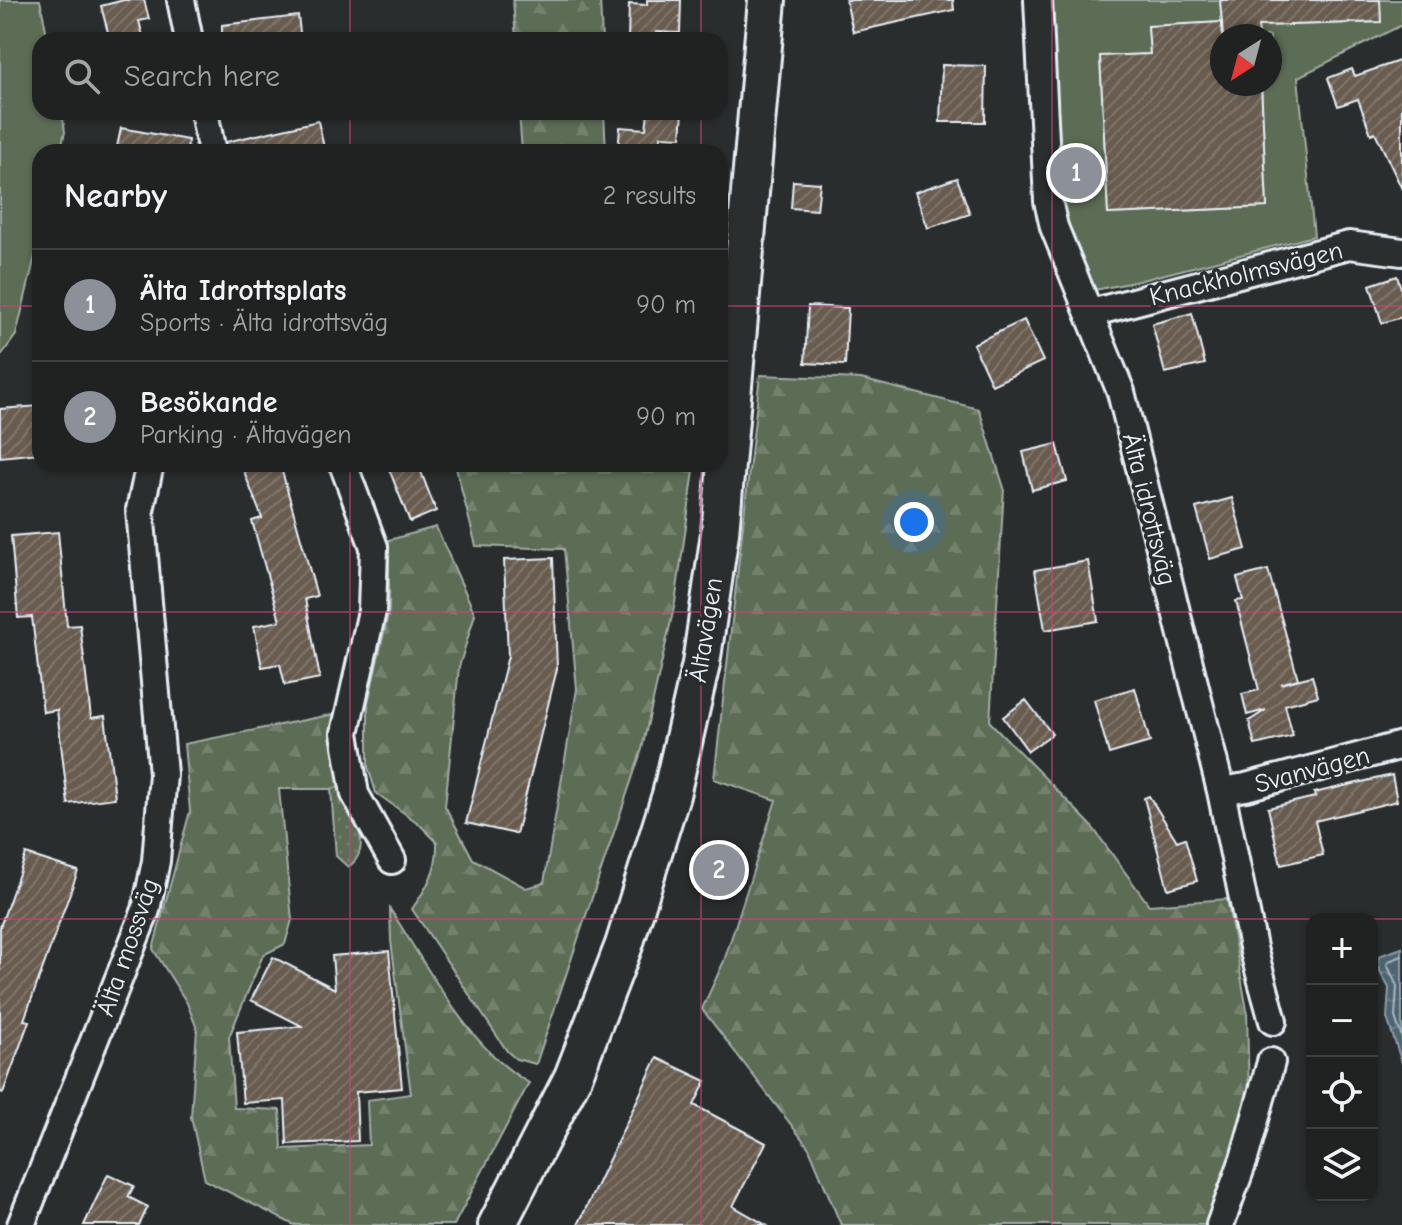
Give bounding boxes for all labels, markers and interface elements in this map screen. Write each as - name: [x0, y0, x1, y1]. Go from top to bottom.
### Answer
- north arrow: [1210, 24, 1282, 96]
- search box: [32, 32, 728, 120]
- icon: search: [60, 54, 104, 98]
- text: Search here: [124, 59, 280, 94]
- pin: 1: [1050, 143, 1102, 203]
- text: Nearby: [64, 176, 167, 216]
- text: 2 results: [603, 181, 696, 211]
- street label: Knackholmsvägen: [1146, 235, 1346, 312]
- text: Älta Idrottsplats: [140, 273, 347, 308]
- text: 1: [85, 290, 95, 320]
- text: 90 m: [636, 290, 696, 320]
- text: Sports · Älta idrottsväg: [140, 308, 388, 338]
- text: Besökande: [140, 385, 277, 420]
- text: 2: [84, 402, 96, 432]
- text: 90 m: [636, 402, 696, 432]
- text: Parking · Ältavägen: [140, 420, 352, 450]
- street label: Älta idrottsväg: [1116, 430, 1182, 589]
- your location: [894, 502, 934, 542]
- street label: Ältavägen: [683, 576, 729, 685]
- street label: Svanvägen: [1252, 740, 1373, 800]
- pin: 2: [693, 840, 745, 900]
- street label: Älta mossväg: [90, 874, 166, 1020]
- map controls: [1306, 913, 1378, 1201]
- button: +: [1306, 913, 1378, 985]
- button: −: [1306, 985, 1378, 1057]
- button: locate: [1306, 1057, 1378, 1129]
- button: layers: [1306, 1129, 1378, 1201]

